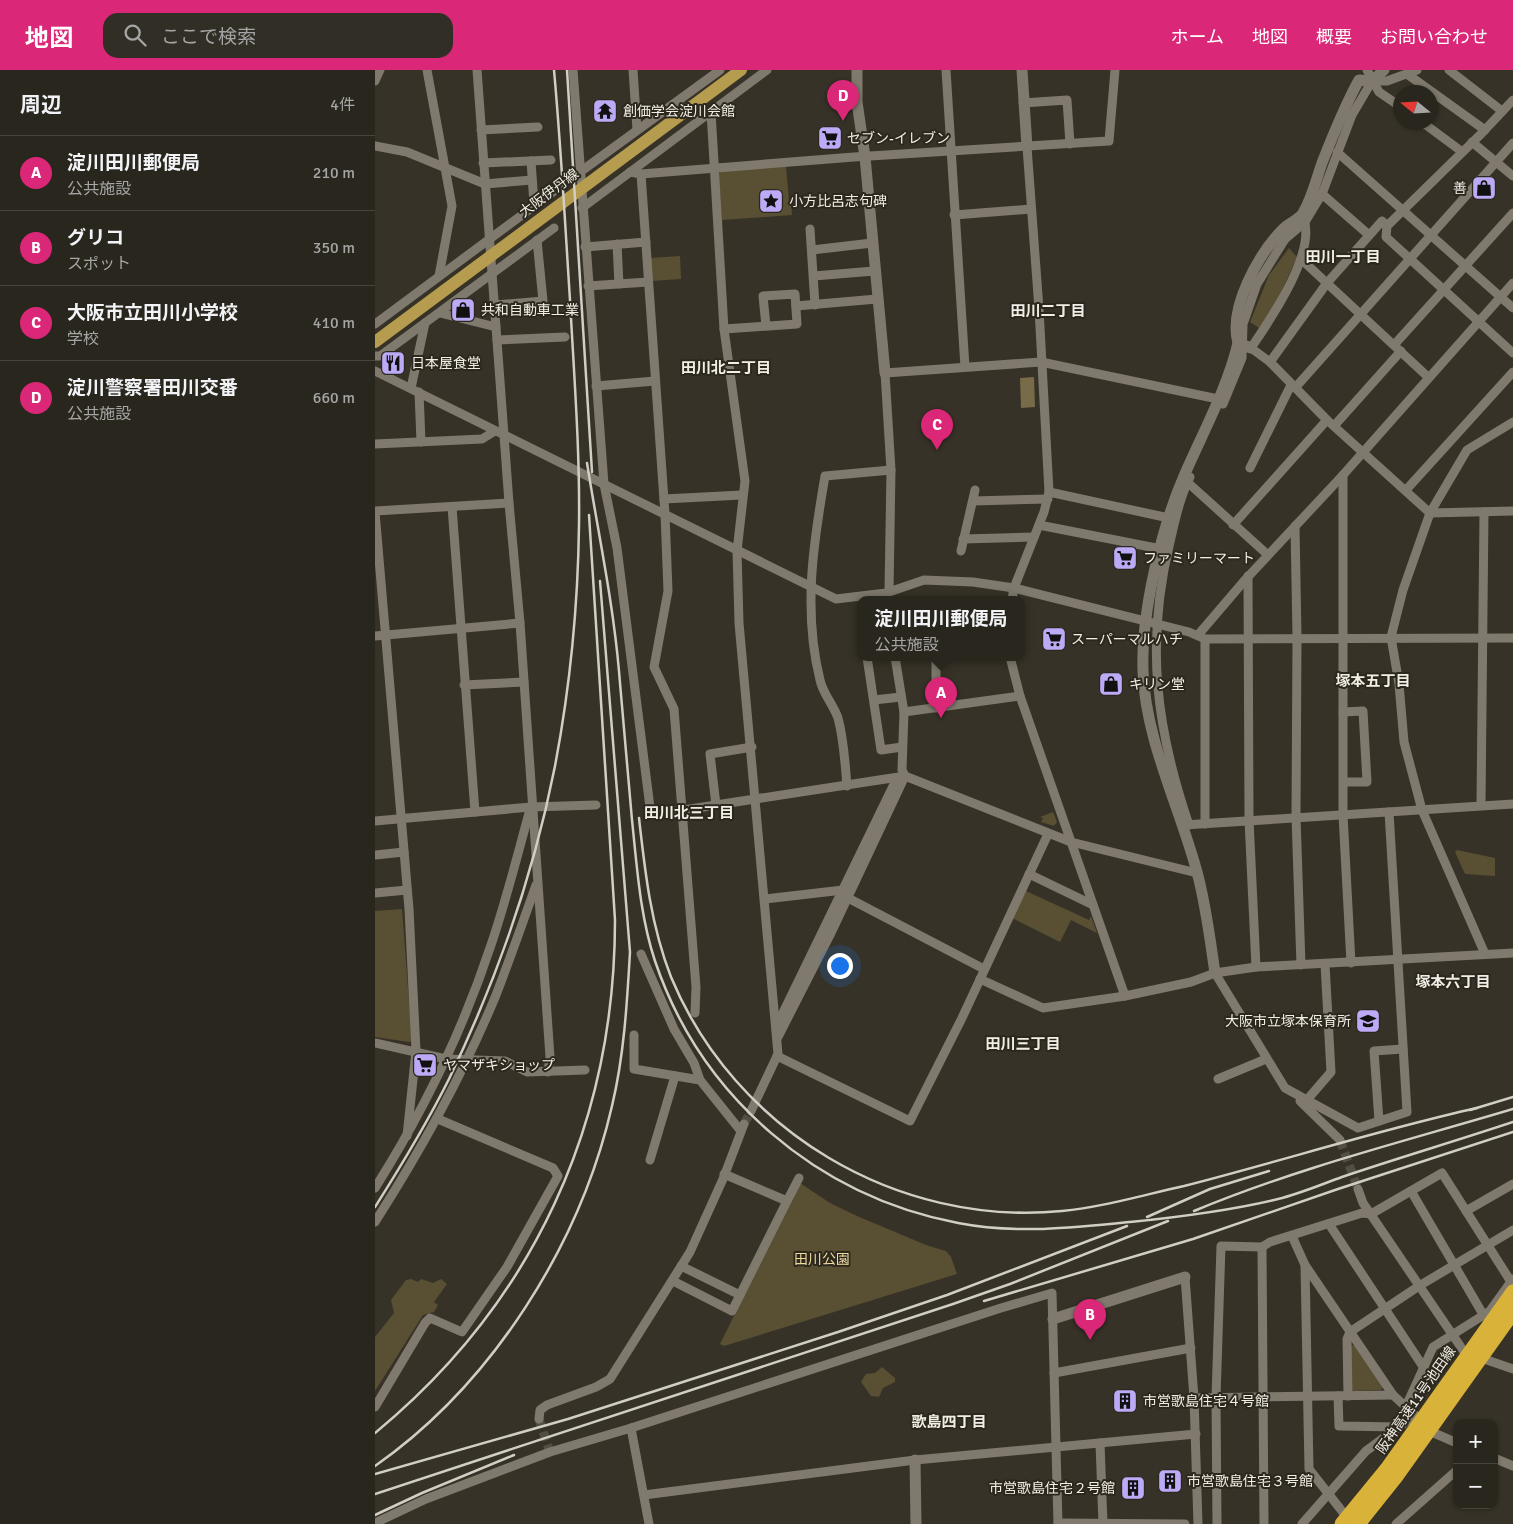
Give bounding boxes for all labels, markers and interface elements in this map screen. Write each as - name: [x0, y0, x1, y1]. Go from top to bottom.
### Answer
- search box: [103, 13, 453, 58]
- icon: search: [121, 21, 149, 49]
- text: 地図: [25, 23, 73, 53]
- text: ここで検索: [161, 25, 256, 49]
- text: ホーム: [1171, 26, 1224, 48]
- text: 地図: [1252, 26, 1288, 48]
- text: 概要: [1316, 26, 1352, 48]
- text: お問い合わせ: [1380, 26, 1488, 48]
- pin: D: [827, 80, 859, 121]
- north arrow: [1393, 85, 1438, 130]
- text: 周辺: [20, 92, 62, 118]
- text: 4件: [330, 95, 355, 115]
- temple icon: 創価学会淀川会館: [592, 98, 618, 124]
- place label: 創価学会淀川会館: [623, 103, 735, 120]
- supermarket icon: セブン-イレブン: [817, 125, 843, 151]
- place label: セブン-イレブン: [847, 130, 950, 147]
- text: 淀川田川郵便局: [67, 151, 200, 175]
- text: A: [31, 163, 41, 183]
- text: 210 m: [313, 163, 355, 183]
- street label: 大阪伊丹線: [516, 165, 582, 221]
- shop icon: 善: [1471, 175, 1497, 201]
- text: 公共施設: [67, 179, 131, 199]
- place label: 善: [1453, 180, 1467, 197]
- place icon: 小方比呂志句碑: [758, 188, 784, 214]
- place label: 小方比呂志句碑: [789, 193, 887, 210]
- text: グリコ: [67, 226, 124, 250]
- text: B: [31, 238, 41, 258]
- text: 350 m: [313, 238, 355, 258]
- district label: 田川一丁目: [1305, 248, 1381, 266]
- text: スポット: [67, 254, 131, 274]
- shop icon: 共和自動車工業: [450, 297, 476, 323]
- text: 大阪市立田川小学校: [67, 301, 238, 325]
- place label: 共和自動車工業: [481, 302, 579, 319]
- district label: 田川二丁目: [1010, 302, 1086, 320]
- text: C: [31, 313, 41, 333]
- text: 410 m: [313, 313, 355, 333]
- text: 学校: [67, 329, 99, 349]
- restaurant icon: 日本屋食堂: [380, 350, 406, 376]
- place label: 日本屋食堂: [411, 355, 481, 372]
- district label: 田川北二丁目: [681, 359, 771, 377]
- text: 淀川警察署田川交番: [67, 376, 238, 400]
- text: D: [31, 388, 41, 408]
- text: 660 m: [313, 388, 355, 408]
- text: 公共施設: [67, 404, 131, 424]
- pin: C: [921, 409, 953, 450]
- supermarket icon: ファミリーマート: [1112, 545, 1138, 571]
- place label: ファミリーマート: [1143, 550, 1255, 567]
- popup: [857, 596, 1025, 661]
- text: 淀川田川郵便局: [874, 607, 1008, 631]
- supermarket icon: スーパーマルハチ: [1041, 626, 1067, 652]
- place label: スーパーマルハチ: [1071, 631, 1183, 648]
- text: 公共施設: [874, 635, 939, 655]
- shop icon: キリン堂: [1098, 671, 1124, 697]
- district label: 塚本五丁目: [1335, 672, 1411, 690]
- place label: キリン堂: [1129, 676, 1185, 693]
- pin: A: [925, 677, 957, 718]
- district label: 田川北三丁目: [644, 804, 734, 822]
- your location: [827, 953, 853, 979]
- district label: 塚本六丁目: [1415, 973, 1491, 991]
- school or university icon: 大阪市立塚本保育所: [1355, 1008, 1381, 1034]
- place label: 大阪市立塚本保育所: [1225, 1013, 1351, 1030]
- district label: 田川三丁目: [985, 1035, 1061, 1053]
- supermarket icon: ヤマザキショップ: [412, 1052, 438, 1078]
- place label: ヤマザキショップ: [443, 1057, 555, 1074]
- park label: 田川公園: [794, 1251, 850, 1268]
- pin: B: [1074, 1299, 1106, 1340]
- street label: 阪神高速11号池田線: [1373, 1343, 1459, 1457]
- building icon: 市営歌島住宅４号館: [1112, 1388, 1138, 1414]
- place label: 市営歌島住宅４号館: [1143, 1393, 1269, 1410]
- district label: 歌島四丁目: [911, 1413, 987, 1431]
- map controls: [1453, 1419, 1498, 1509]
- button: +: [1453, 1419, 1498, 1464]
- button: −: [1453, 1464, 1498, 1509]
- building icon: 市営歌島住宅３号館: [1157, 1468, 1183, 1494]
- place label: 市営歌島住宅３号館: [1187, 1473, 1313, 1490]
- building icon: 市営歌島住宅２号館: [1120, 1475, 1146, 1501]
- place label: 市営歌島住宅２号館: [989, 1480, 1115, 1497]

